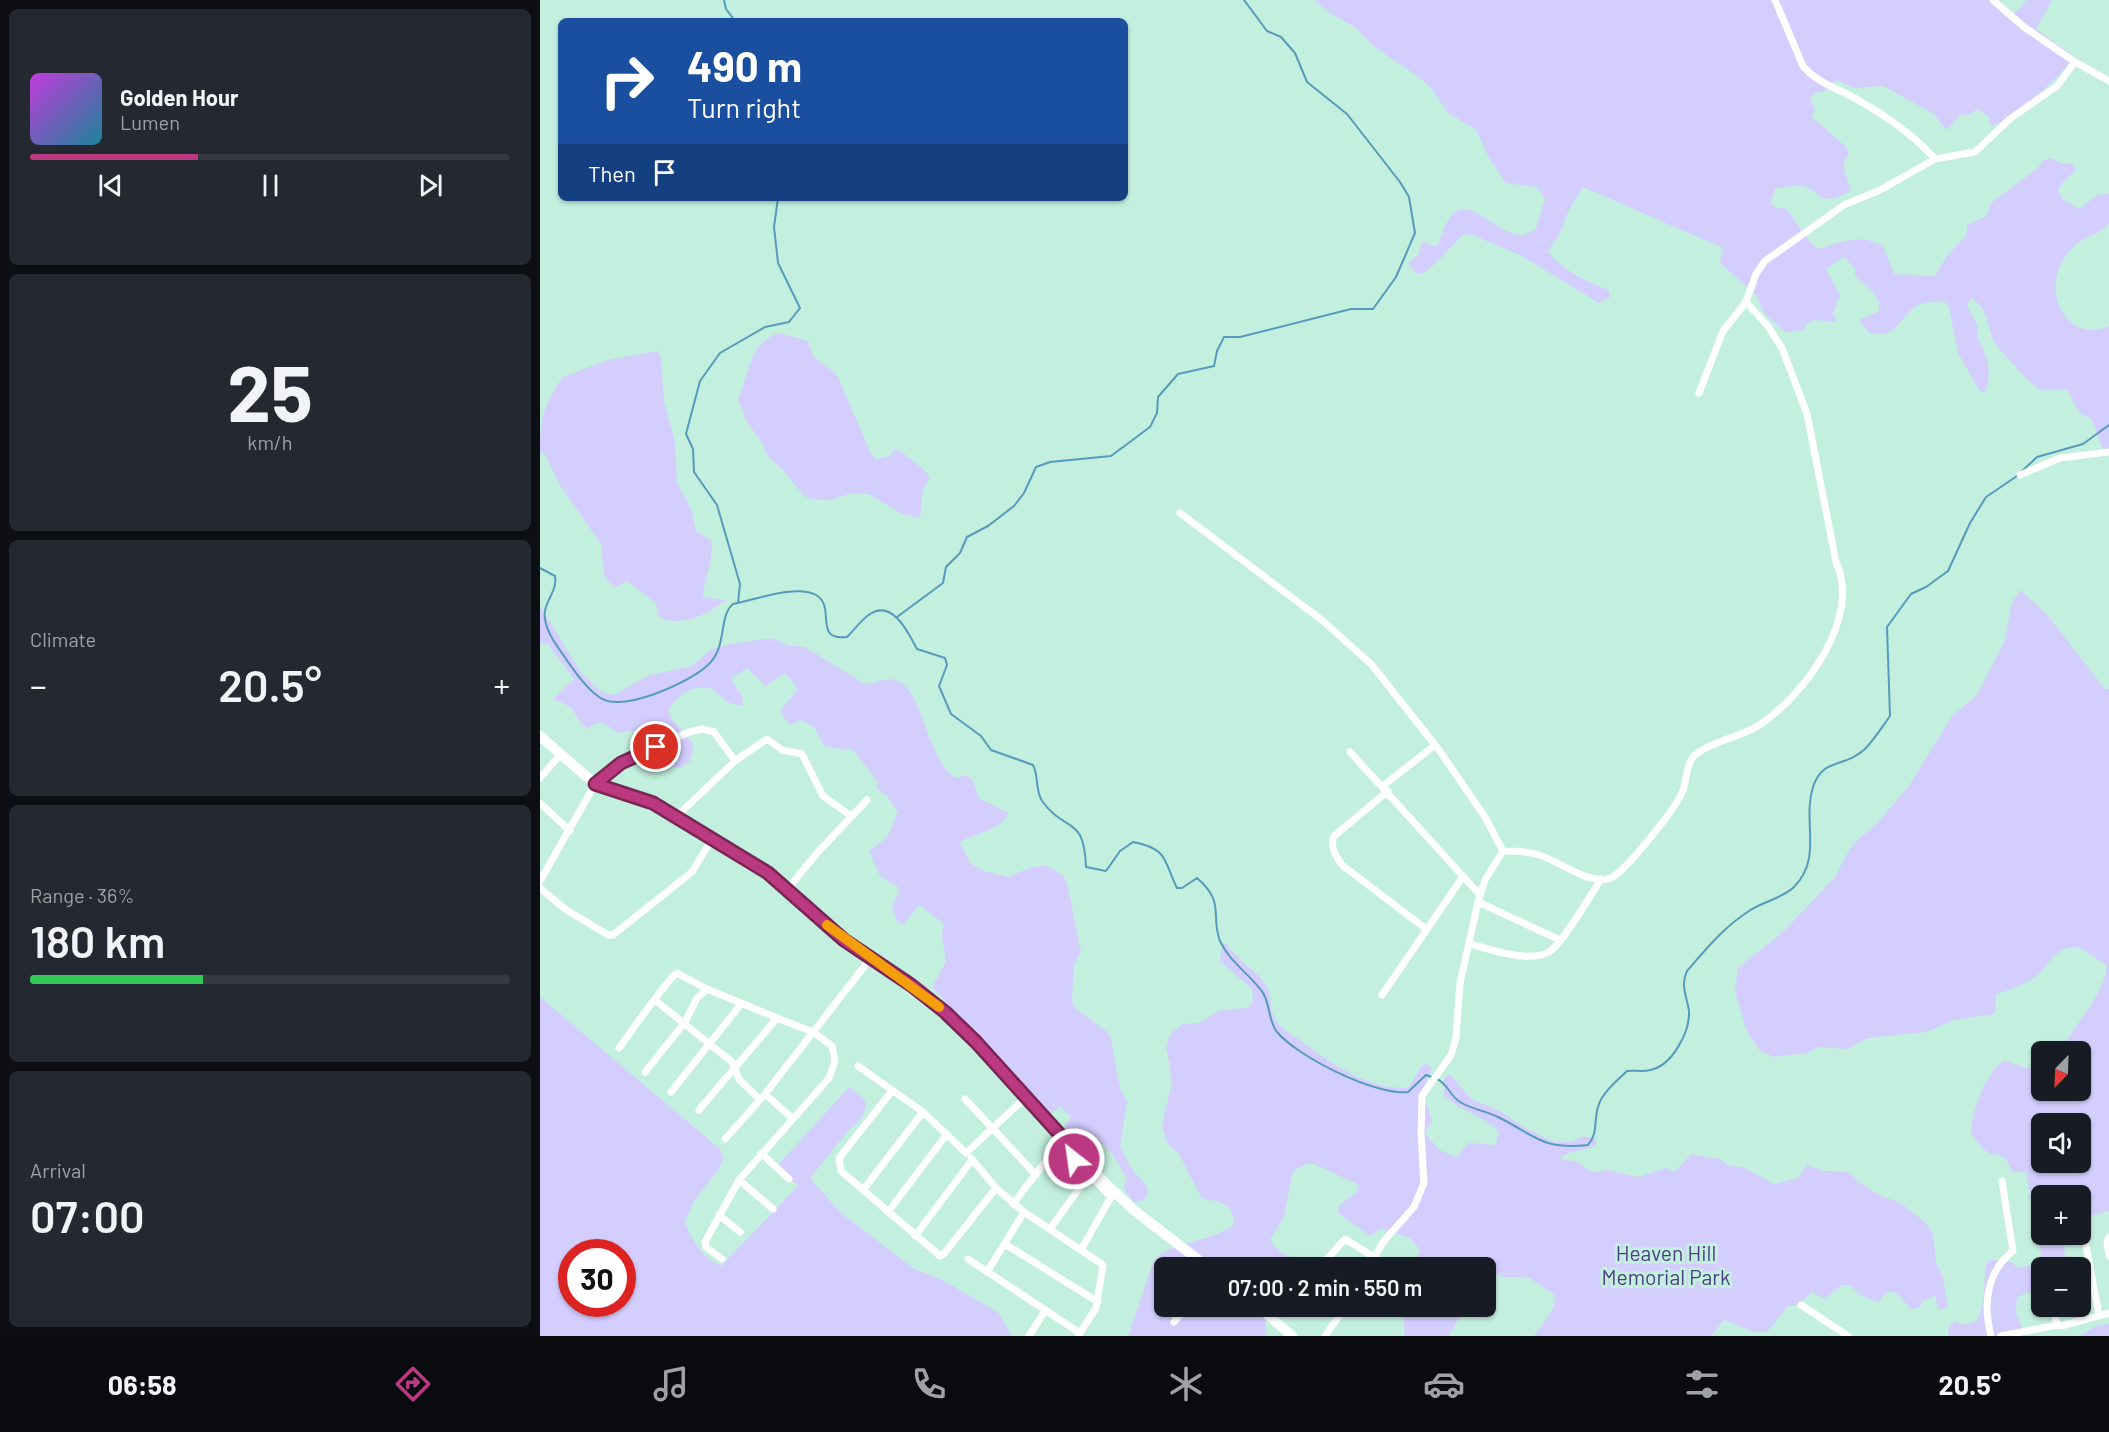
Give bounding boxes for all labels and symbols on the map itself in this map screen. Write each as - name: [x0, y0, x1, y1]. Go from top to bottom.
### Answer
- pin: [630, 721, 681, 772]
- north arrow: [2031, 1041, 2091, 1101]
- position arrow: [1042, 1127, 1106, 1191]
- speed limit sign: 30: [558, 1239, 636, 1317]
- park label: Heaven Hill Memorial Park: [1602, 1240, 1730, 1289]

